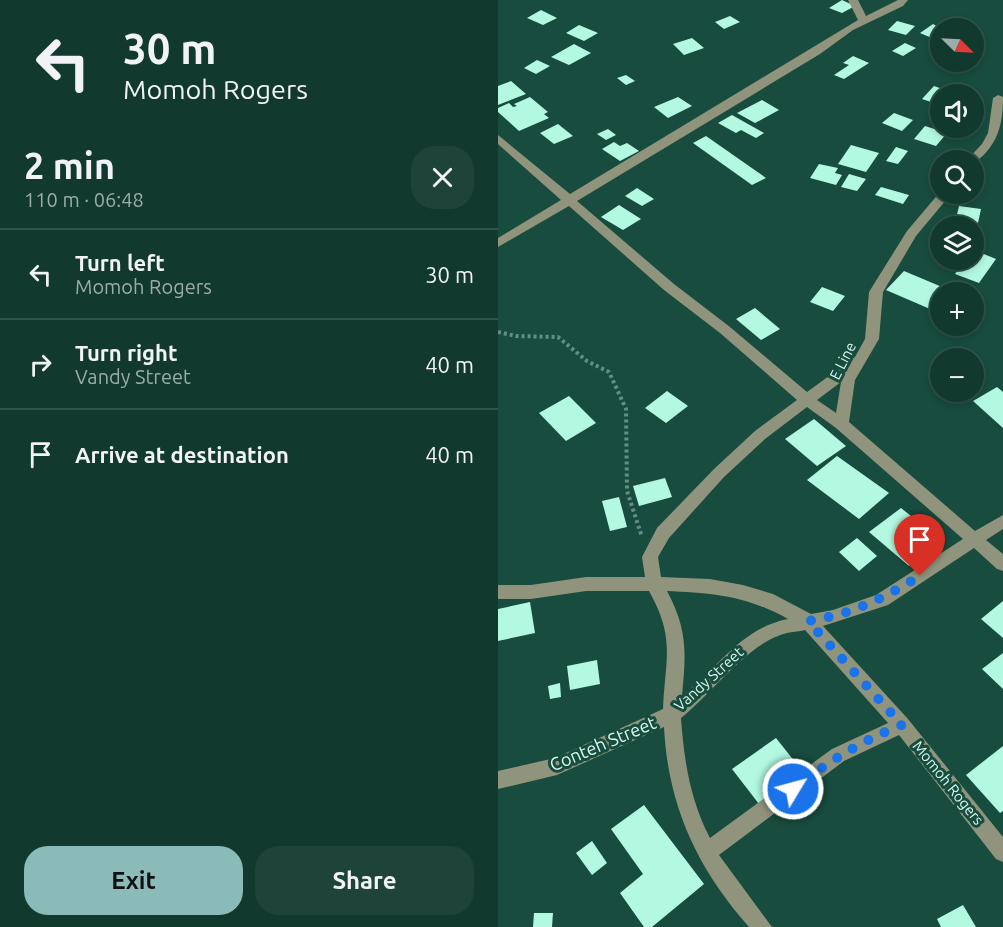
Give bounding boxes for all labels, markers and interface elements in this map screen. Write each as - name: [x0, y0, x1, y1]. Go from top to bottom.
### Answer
- north arrow: [930, 18, 984, 72]
- map controls: [930, 18, 984, 402]
- icon: left: [24, 24, 102, 102]
- text: 30 m: [123, 25, 217, 72]
- text: Momoh Rogers: [123, 74, 308, 104]
- button: sound: [930, 84, 984, 138]
- text: 2 min: [24, 145, 115, 186]
- button: close: [411, 146, 474, 209]
- button: search: [930, 150, 984, 204]
- text: 110 m · 06:48: [24, 188, 144, 211]
- button: layers: [930, 216, 984, 270]
- text: Turn left: [75, 250, 165, 275]
- icon: left: [24, 258, 57, 291]
- text: 30 m: [425, 262, 474, 287]
- text: Momoh Rogers: [75, 275, 212, 298]
- button: +: [930, 282, 984, 336]
- street label: E Line: [826, 339, 859, 382]
- text: Turn right: [75, 340, 177, 365]
- icon: right: [24, 348, 57, 381]
- button: −: [930, 348, 984, 402]
- text: 40 m: [425, 352, 474, 377]
- text: Vandy Street: [75, 365, 191, 388]
- icon: arrive: [24, 438, 57, 471]
- text: Arrive at destination: [75, 442, 289, 467]
- text: 40 m: [425, 442, 474, 467]
- pin: [894, 514, 945, 576]
- icon: arrive: [903, 523, 936, 556]
- street label: Vandy Street: [671, 643, 747, 714]
- street label: Conteh Street: [546, 712, 659, 774]
- street label: Momoh Rogers: [909, 737, 987, 828]
- position arrow: [761, 757, 825, 821]
- button: Exit: [24, 846, 243, 915]
- button: Share: [255, 846, 474, 915]

